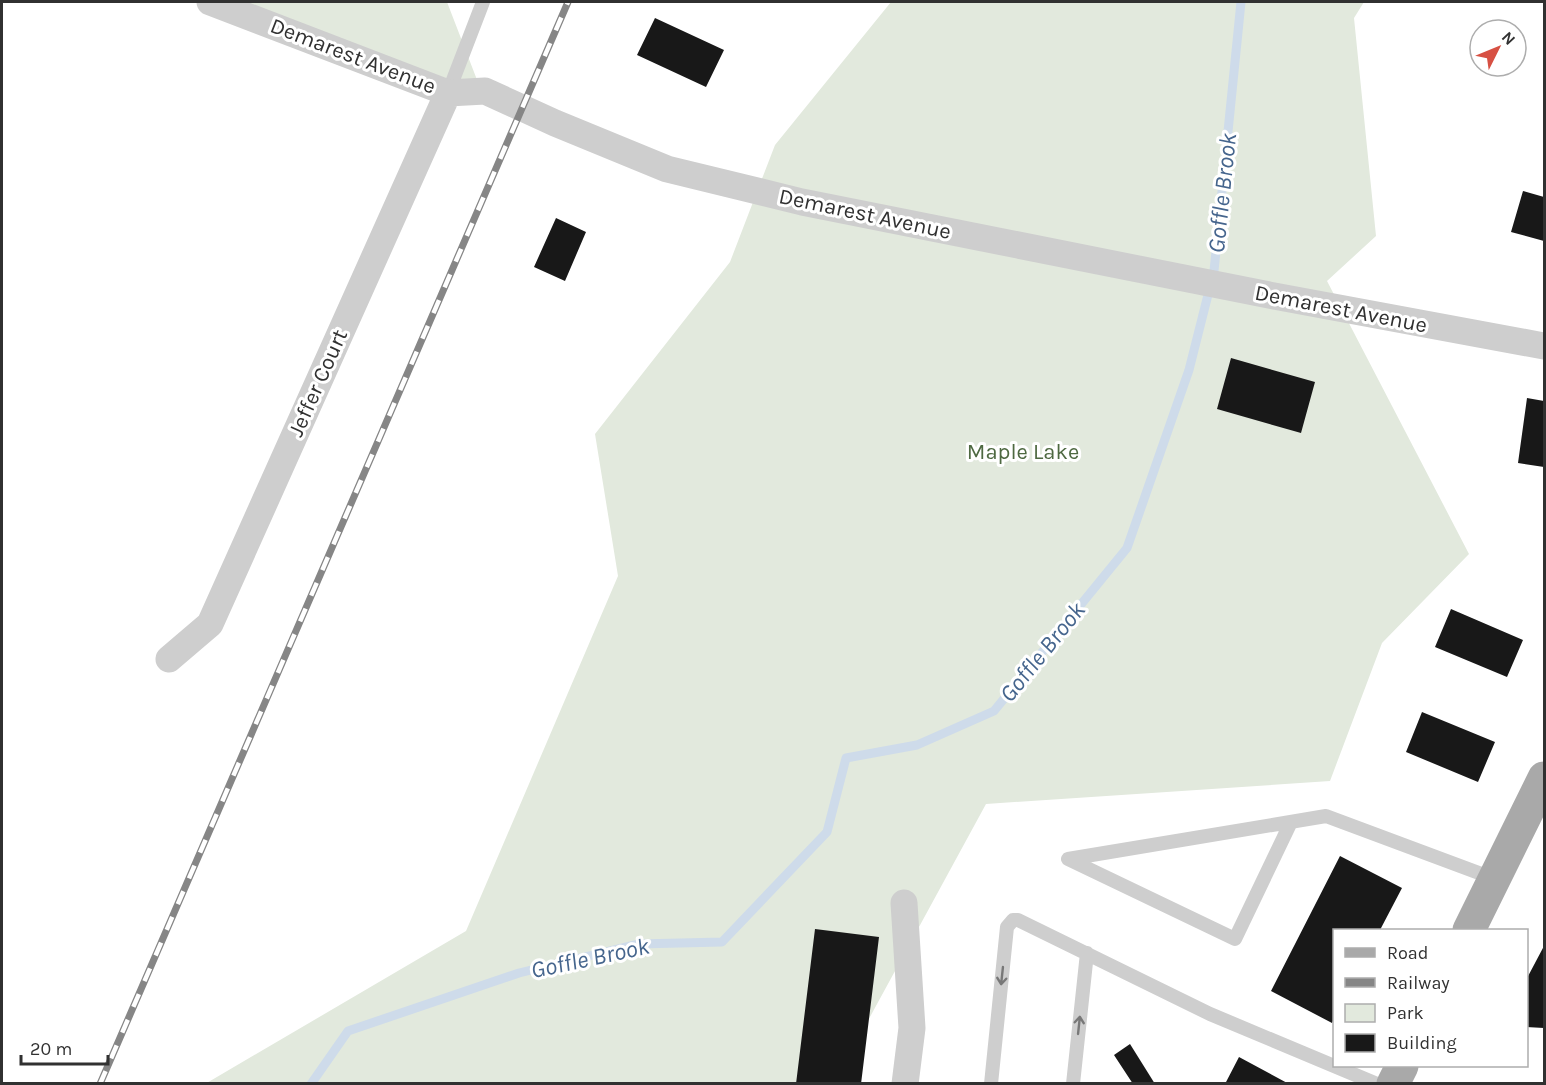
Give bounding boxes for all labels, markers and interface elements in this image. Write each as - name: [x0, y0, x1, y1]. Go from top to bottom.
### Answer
- street label: Demarest Avenue: [267, 12, 439, 100]
- north arrow: [1468, 18, 1528, 78]
- text: N: [1498, 27, 1519, 49]
- water label: Goffle Brook: [1202, 131, 1242, 254]
- street label: Demarest Avenue: [777, 183, 953, 245]
- street label: Demarest Avenue: [1253, 280, 1429, 338]
- street label: Jeffer Court: [283, 325, 353, 441]
- park label: Maple Lake: [967, 439, 1079, 465]
- water label: Goffle Brook: [993, 596, 1091, 708]
- legend: [1333, 929, 1528, 1067]
- water label: Goffle Brook: [528, 932, 653, 984]
- text: Road: [1387, 942, 1428, 964]
- one-way arrow: [996, 965, 1007, 985]
- text: Railway: [1387, 972, 1450, 994]
- text: Park: [1387, 1002, 1424, 1024]
- one-way arrow: [1074, 1016, 1085, 1036]
- scale bar: [21, 1028, 108, 1066]
- text: Building: [1387, 1032, 1457, 1054]
- text: 20 m: [30, 1038, 72, 1060]

